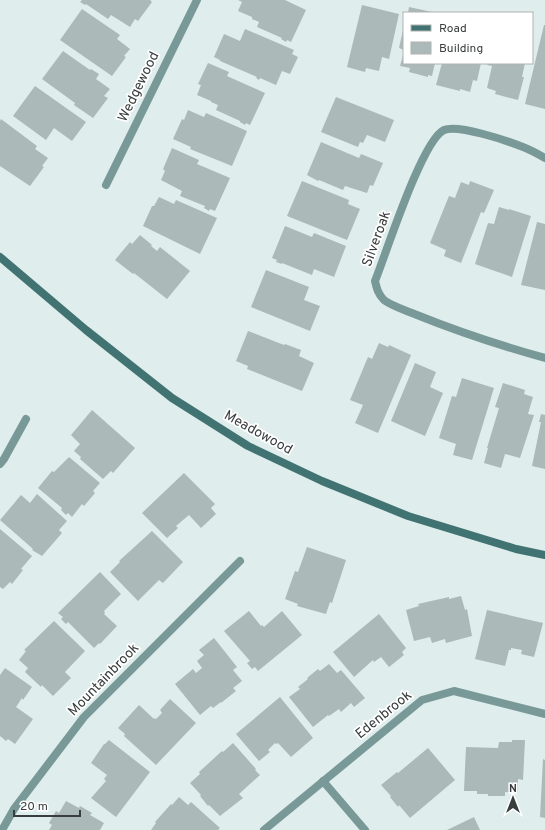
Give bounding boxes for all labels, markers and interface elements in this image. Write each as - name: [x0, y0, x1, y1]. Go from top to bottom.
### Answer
- legend: [403, 12, 533, 64]
- text: Road: [439, 21, 467, 37]
- text: Building: [439, 41, 483, 57]
- street label: Wedgewood: [115, 49, 163, 125]
- street label: Silveroak: [359, 209, 395, 269]
- street label: Meadowood: [221, 407, 295, 459]
- street label: Mountainbrook: [65, 640, 143, 720]
- street label: Edenbrook: [352, 687, 416, 743]
- north arrow: [493, 778, 533, 818]
- text: N: [509, 782, 517, 796]
- scale bar: [14, 792, 80, 818]
- text: 20 m: [20, 799, 48, 815]

